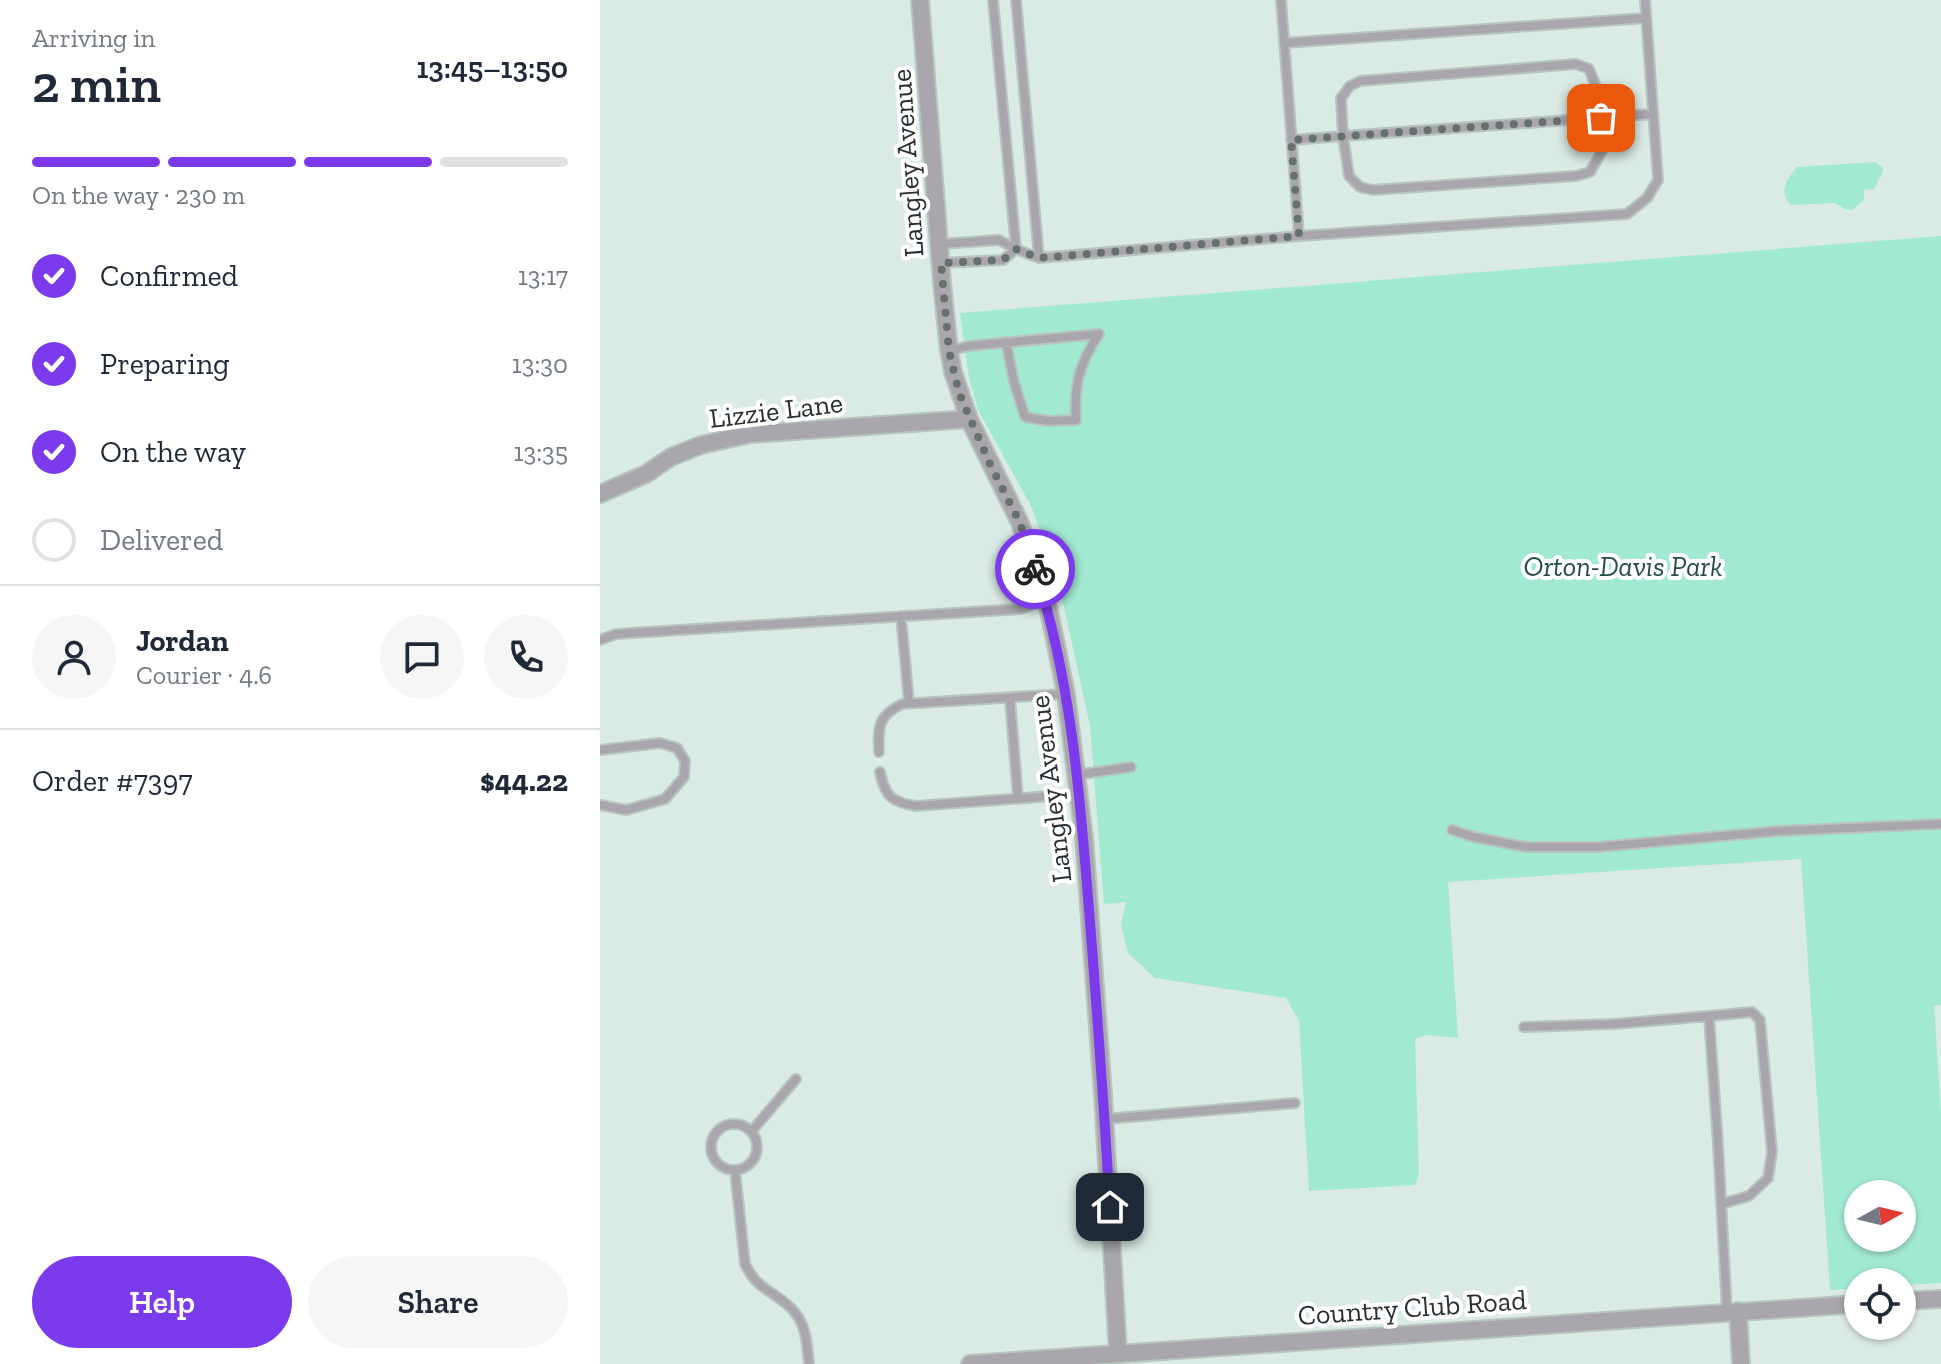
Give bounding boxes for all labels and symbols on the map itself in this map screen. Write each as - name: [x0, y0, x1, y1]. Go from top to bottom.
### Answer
- street label: Langley Avenue: [884, 68, 931, 258]
- pin: [1567, 84, 1635, 152]
- street label: Lizzie Lane: [707, 386, 845, 435]
- courier: [995, 529, 1075, 609]
- park label: Orton-Davis Park: [1524, 550, 1722, 583]
- street label: Langley Avenue: [1023, 694, 1078, 884]
- pin: [1076, 1173, 1144, 1241]
- north arrow: [1844, 1180, 1916, 1252]
- street label: Country Club Road: [1297, 1283, 1527, 1332]

